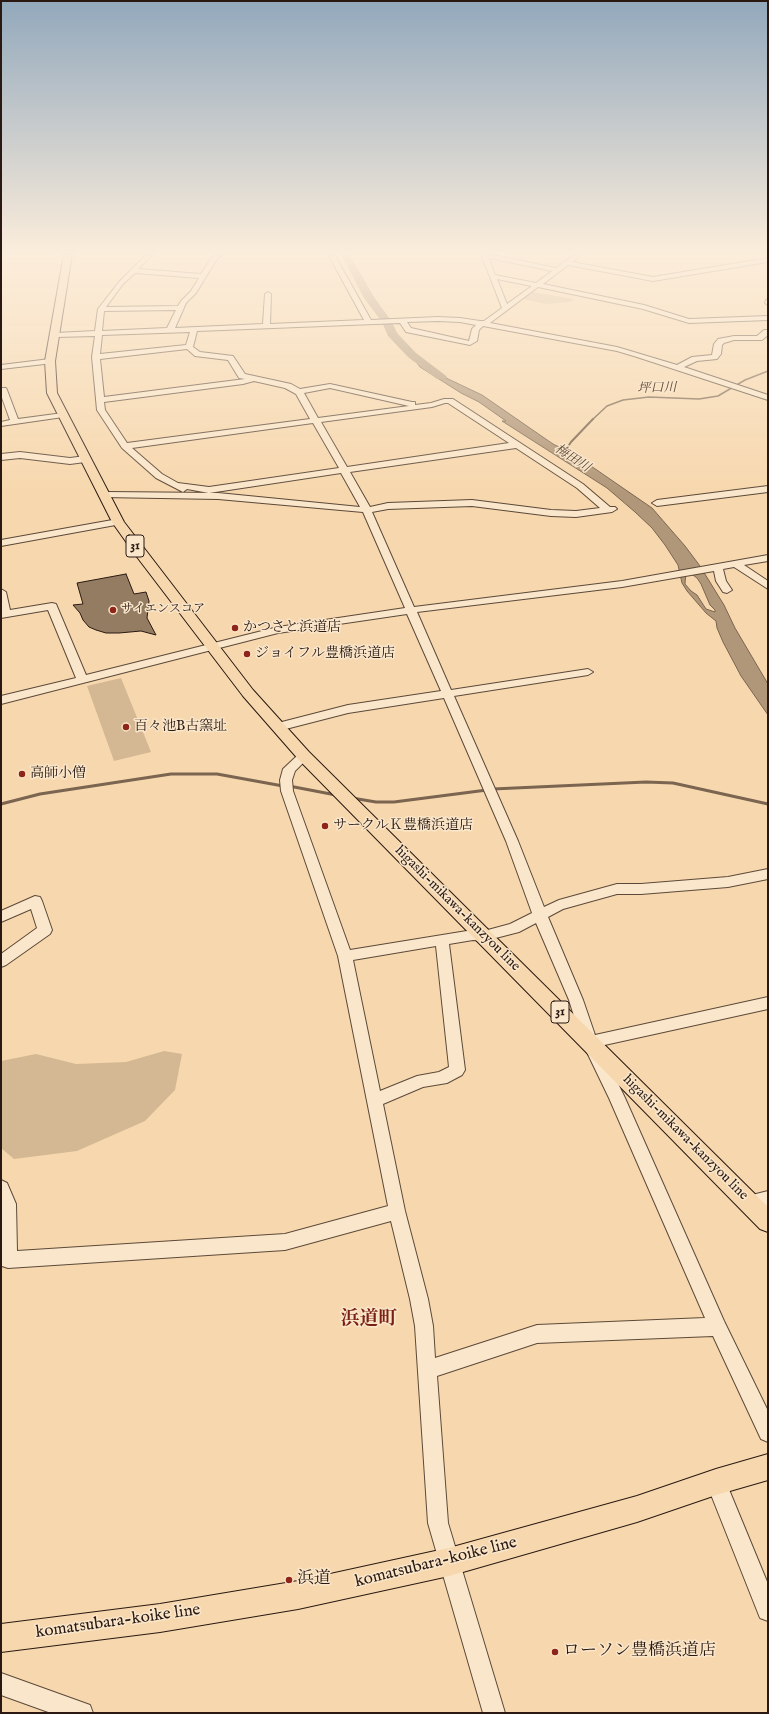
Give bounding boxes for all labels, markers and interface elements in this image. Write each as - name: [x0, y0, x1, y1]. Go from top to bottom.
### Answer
- water label: 坪口川: [637, 381, 677, 397]
- water label: 梅田川: [551, 442, 593, 476]
- road number: 31: [126, 535, 144, 557]
- place label: サイエンスコア: [121, 603, 205, 617]
- marker: サイエンスコア: [108, 605, 118, 615]
- place label: かつさと浜道店: [243, 620, 341, 636]
- marker: かつさと浜道店: [230, 623, 240, 633]
- place label: ジョイフル豊橋浜道店: [255, 646, 395, 662]
- marker: ジョイフル豊橋浜道店: [242, 649, 252, 659]
- place label: 百々池B古窯址: [134, 719, 227, 735]
- marker: 百々池B古窯址: [121, 722, 131, 732]
- place label: 高師小僧: [30, 766, 86, 782]
- marker: 高師小僧: [17, 769, 27, 779]
- place label: サークルＫ豊橋浜道店: [333, 818, 473, 834]
- marker: サークルＫ豊橋浜道店: [320, 821, 330, 831]
- street label: higashi-mikawa-kanzyou line: [391, 843, 523, 975]
- road number: 31: [551, 1001, 569, 1023]
- street label: higashi-mikawa-kanzyou line: [619, 1072, 751, 1204]
- district label: 浜道町: [341, 1309, 397, 1331]
- street label: komatsubara-koike line: [353, 1533, 519, 1593]
- place label: 浜道: [297, 1570, 331, 1590]
- marker: 浜道: [284, 1575, 294, 1585]
- street label: komatsubara-koike line: [34, 1600, 202, 1644]
- place label: ローソン豊橋浜道店: [563, 1642, 716, 1662]
- marker: ローソン豊橋浜道店: [550, 1647, 560, 1657]

